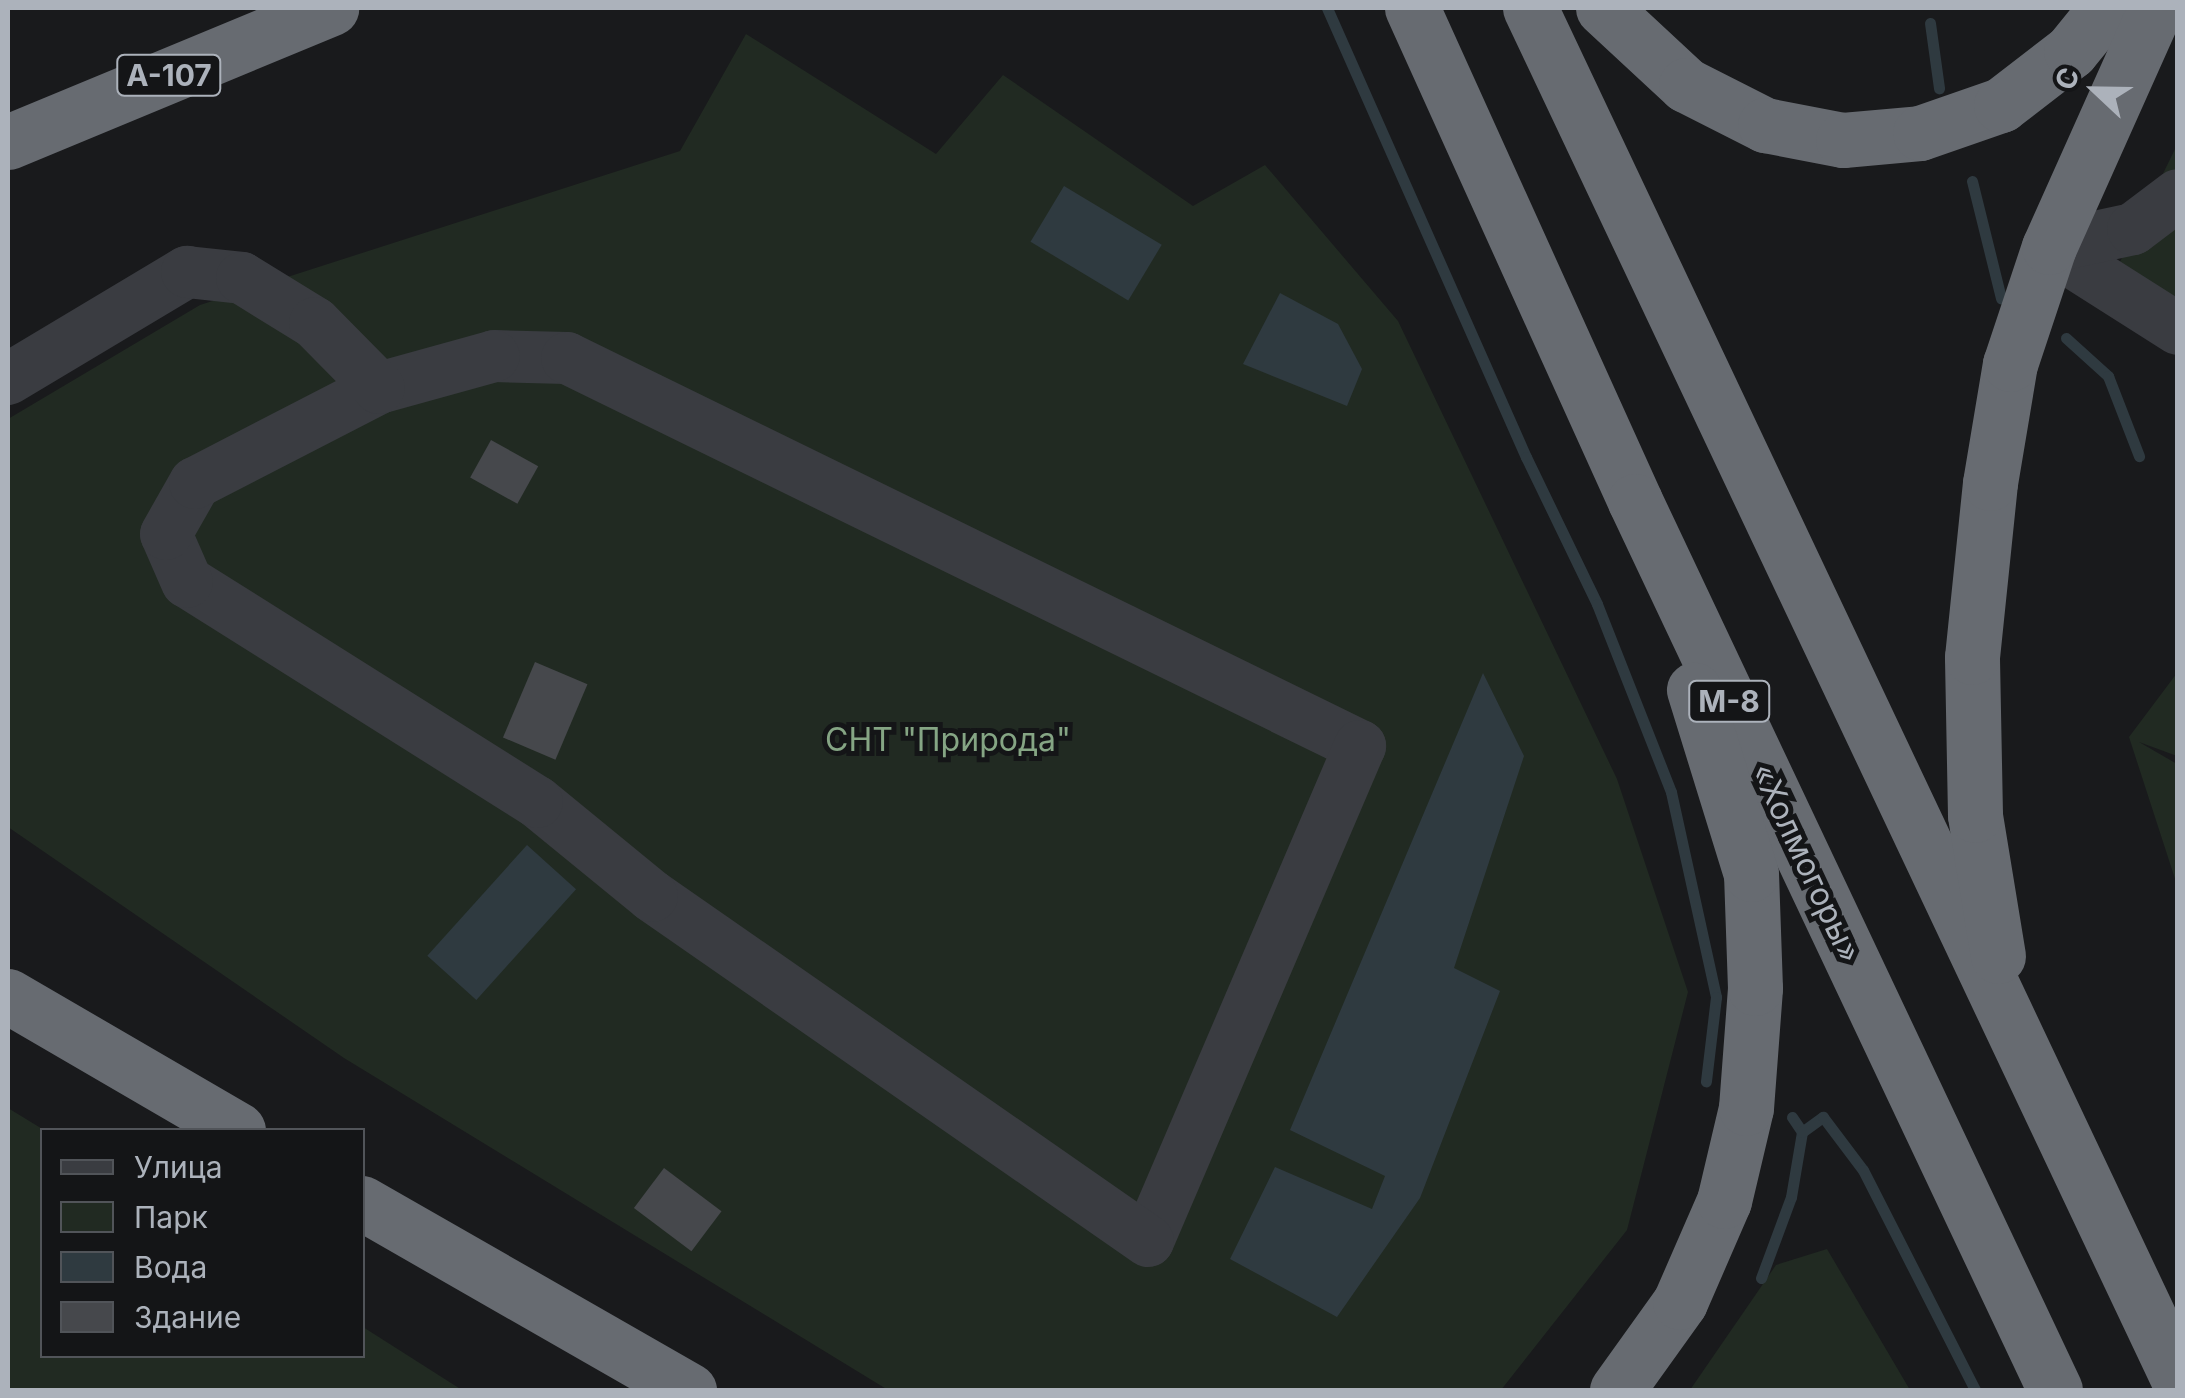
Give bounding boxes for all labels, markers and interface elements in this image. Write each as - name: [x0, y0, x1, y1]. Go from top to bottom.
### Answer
- north arrow: [2045, 40, 2145, 140]
- road number: А-107: [114, 50, 224, 100]
- text: С: [2048, 63, 2087, 95]
- road number: М-8: [1686, 676, 1772, 726]
- park label: СНТ "Природа": [825, 721, 1071, 759]
- street label: «Холмогоры»: [1743, 757, 1869, 969]
- legend: [40, 1128, 365, 1358]
- text: Улица: [134, 1149, 223, 1185]
- text: Парк: [134, 1199, 208, 1235]
- text: Вода: [134, 1249, 207, 1285]
- text: Здание: [134, 1299, 241, 1335]

